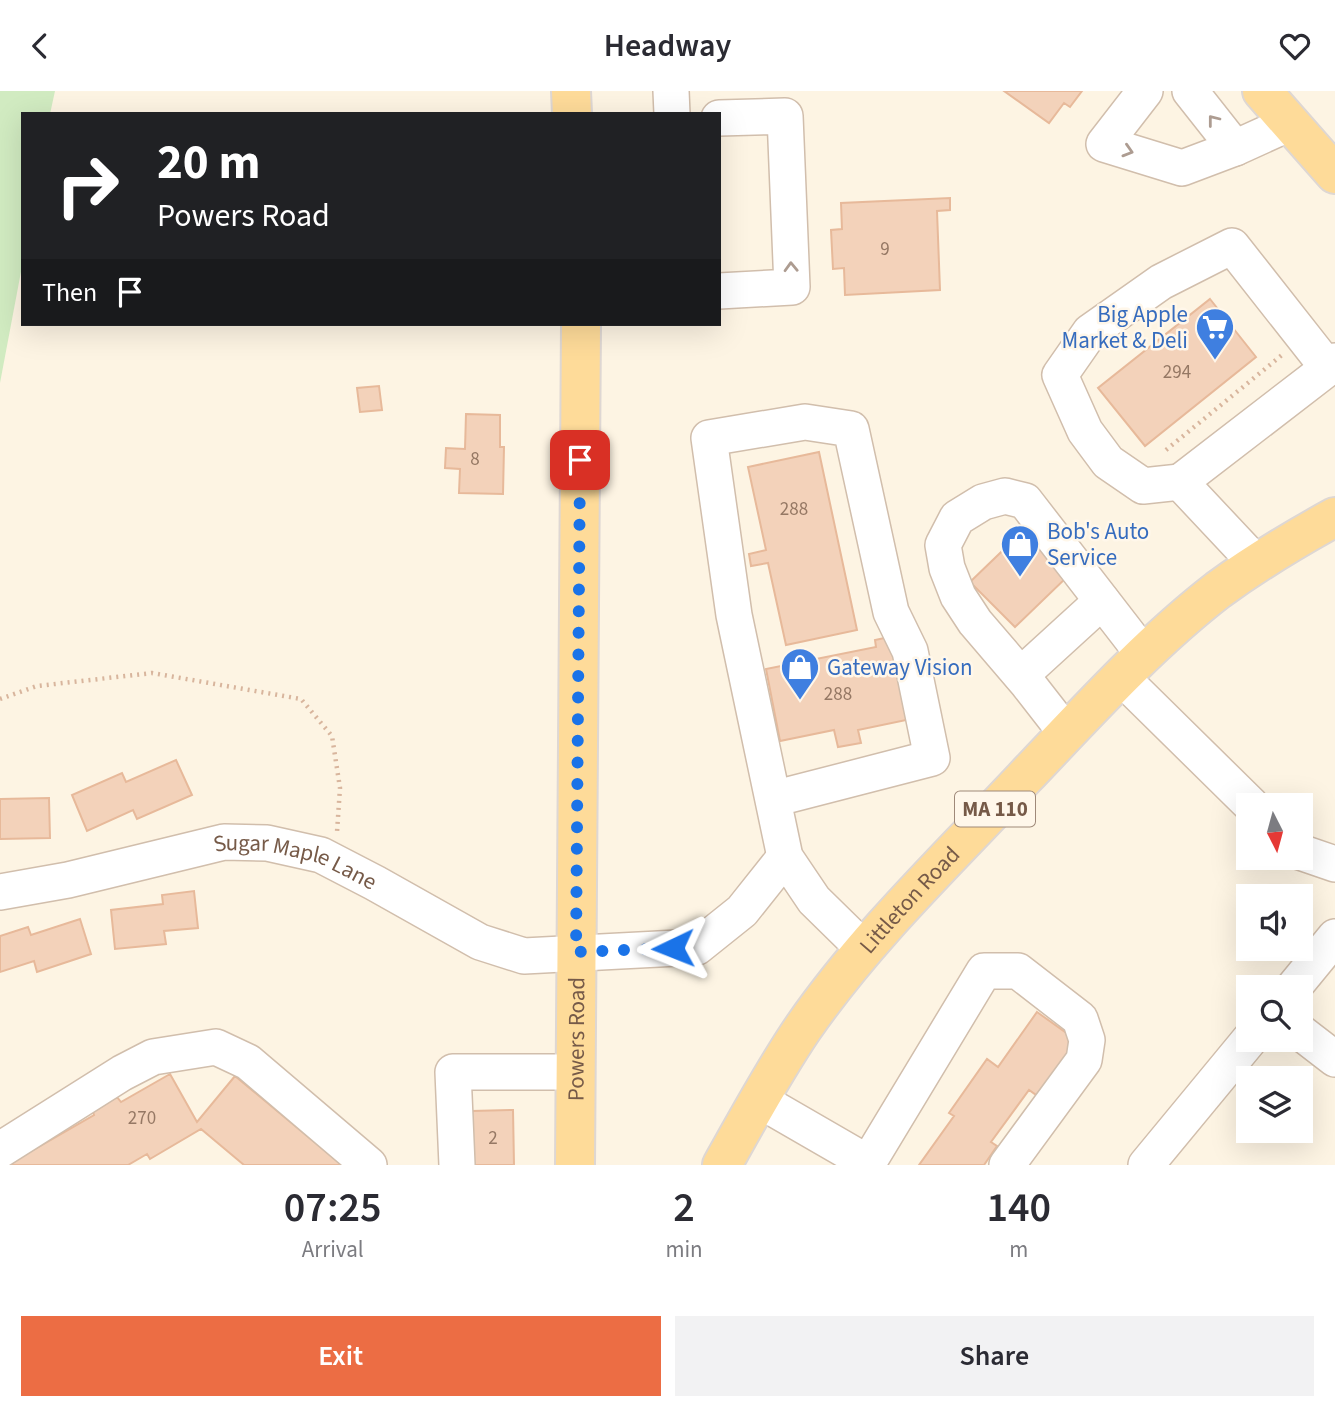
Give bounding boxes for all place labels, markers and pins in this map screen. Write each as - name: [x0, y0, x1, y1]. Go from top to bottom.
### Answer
- place label: Big Apple Market & Deli: [1062, 298, 1188, 357]
- supermarket icon: Big Apple Market & Deli: [1194, 306, 1236, 361]
- pin: [550, 430, 610, 490]
- place label: Bob's Auto Service: [1047, 515, 1149, 574]
- shop icon: Bob's Auto Service: [999, 523, 1041, 578]
- shop icon: Gateway Vision: [779, 646, 821, 701]
- place label: Gateway Vision: [827, 651, 973, 684]

